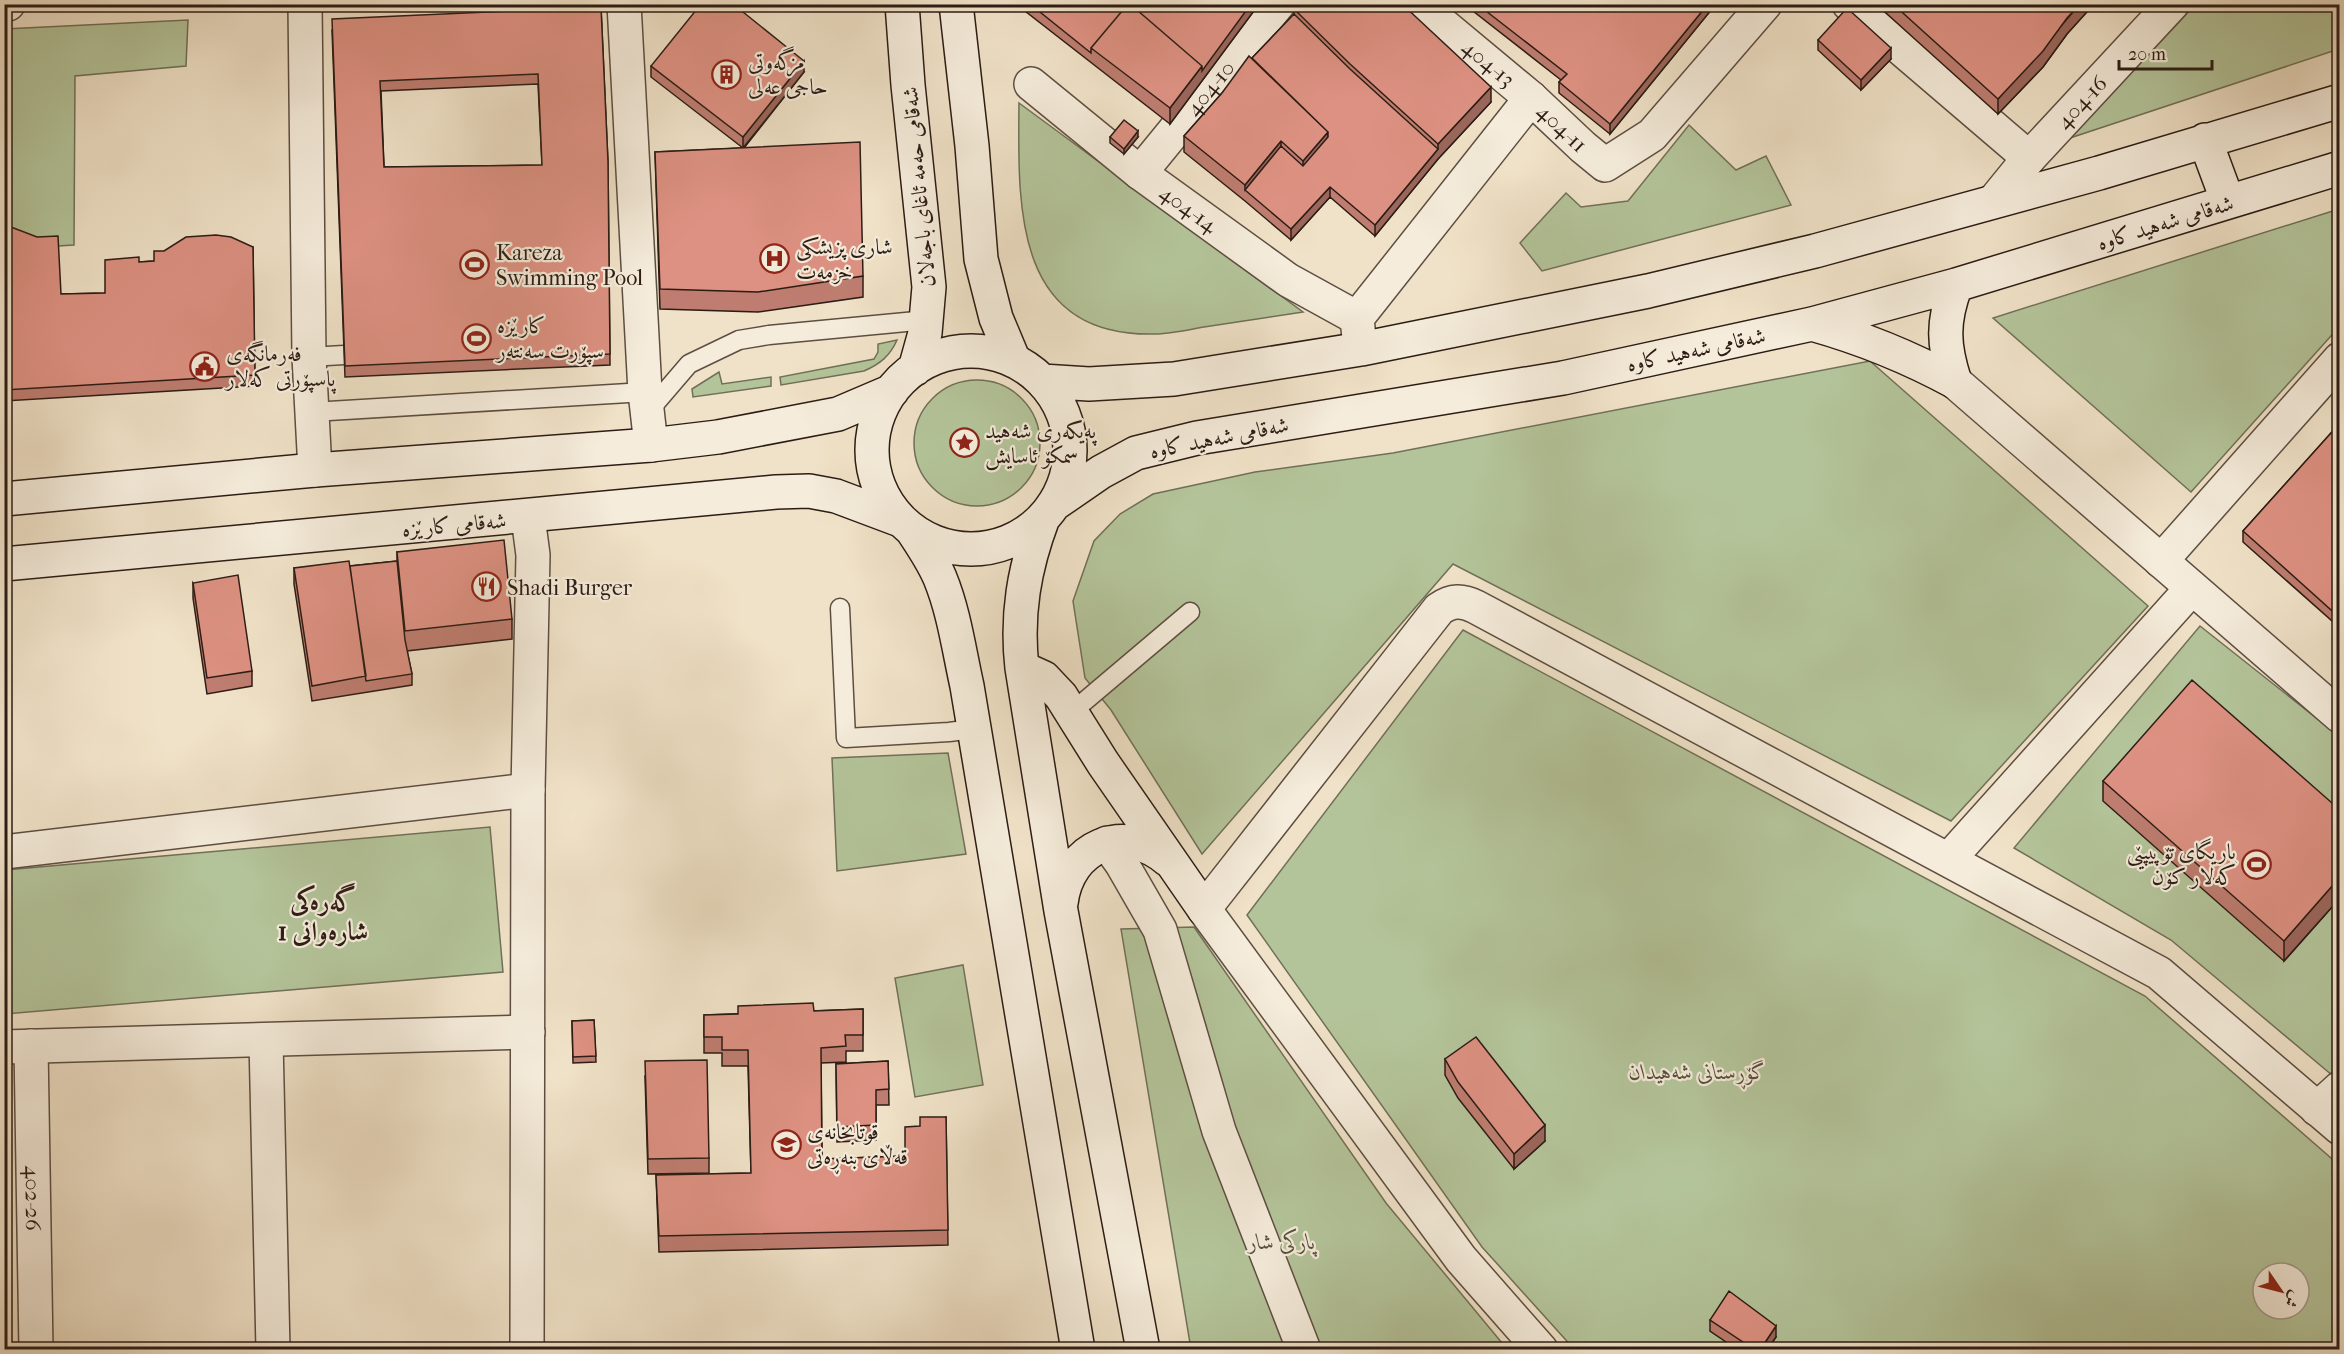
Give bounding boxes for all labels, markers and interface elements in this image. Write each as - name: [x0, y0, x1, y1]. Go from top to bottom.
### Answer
- scale bar: [2119, 33, 2212, 71]
- street label: 404-13: [1457, 34, 1520, 93]
- text: 20 m: [2128, 44, 2166, 65]
- place label: مزگەوتی حاجی عەلی: [748, 46, 828, 100]
- street label: 404-10: [1180, 56, 1240, 121]
- building icon: مزگەوتی حاجی عەلی: [711, 58, 743, 90]
- street label: 404-16: [2051, 70, 2113, 135]
- street label: شەقامی حەمە ئاغای باجەلان: [897, 86, 941, 288]
- street label: 404-11: [1531, 98, 1592, 158]
- street label: 404-14: [1155, 180, 1223, 239]
- street label: شەقامی شەهید کاوە: [2094, 190, 2237, 256]
- place label: شاری پزیشکی خزمەت: [796, 234, 893, 285]
- place label: Kareza Swimming Pool: [496, 240, 643, 291]
- hospital icon: شاری پزیشکی خزمەت: [759, 243, 791, 275]
- sports icon: Kareza Swimming Pool: [459, 249, 491, 281]
- place label: کارێزە سپۆرت سەنتەر: [495, 313, 604, 365]
- sports icon: کارێزە سپۆرت سەنتەر: [460, 322, 492, 354]
- street label: شەقامی شەهید کاوە: [1624, 323, 1768, 377]
- place label: فەرمانگەی پاسپۆرتی کەلار: [224, 340, 337, 395]
- public building icon: فەرمانگەی پاسپۆرتی کەلار: [189, 350, 221, 382]
- street label: شەقامی شەهید کاوە: [1147, 412, 1291, 464]
- place label: پەیکەری شەهید سمکۆ ئاسایش: [985, 418, 1098, 471]
- place icon: پەیکەری شەهید سمکۆ ئاسایش: [948, 427, 980, 459]
- street label: شەقامی کارێزە: [401, 507, 507, 543]
- restaurant icon: Shadi Burger: [470, 571, 502, 603]
- place label: Shadi Burger: [507, 575, 633, 601]
- place label: یاریگای تۆپیپێی کەلار کۆن: [2127, 838, 2238, 890]
- sports icon: یاریگای تۆپیپێی کەلار کۆن: [2241, 848, 2273, 880]
- district label: گەرەکی شارەوانی 1: [278, 882, 368, 947]
- park label: گۆڕستانی شەهیدان: [1629, 1059, 1767, 1090]
- place label: قوتابخانەی قەڵای بنەڕەتی: [807, 1119, 908, 1175]
- school or university icon: قوتابخانەی قەڵای بنەڕەتی: [770, 1128, 802, 1160]
- street label: 402-26: [19, 1165, 46, 1231]
- park label: پارکی شار: [1246, 1228, 1318, 1258]
- north arrow: [2251, 1261, 2311, 1321]
- text: ش: [2281, 1287, 2305, 1311]

